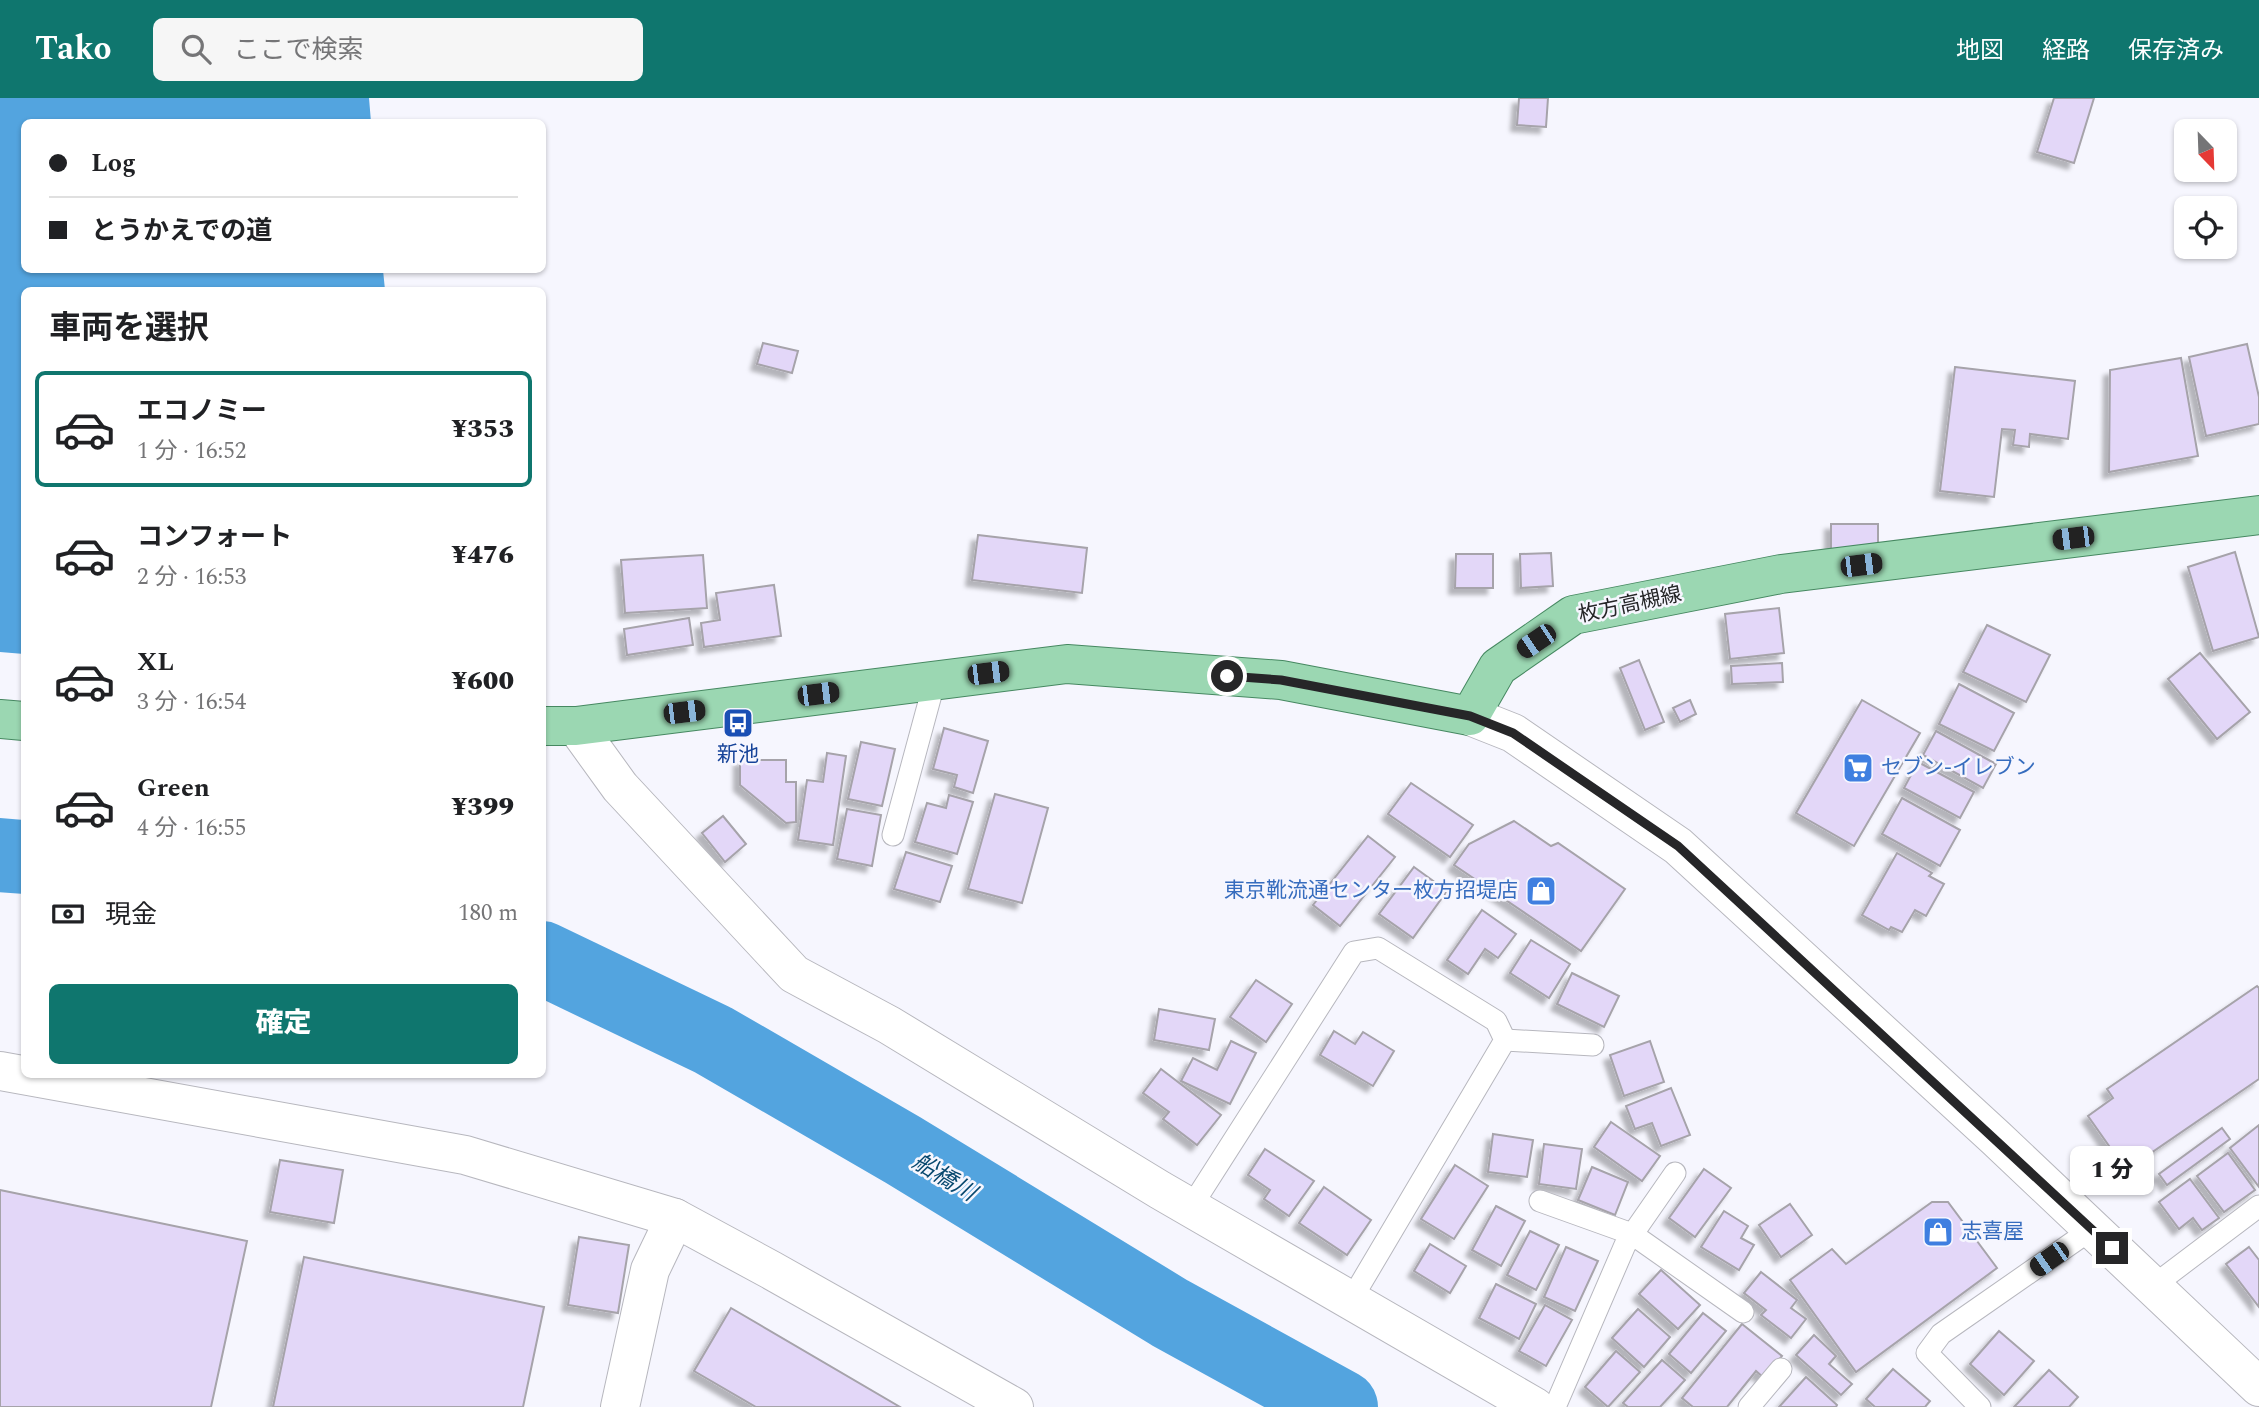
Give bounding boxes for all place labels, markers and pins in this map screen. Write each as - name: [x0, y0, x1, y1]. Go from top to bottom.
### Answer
- bus stop icon: 新池: [721, 706, 755, 740]
- place label: 新池: [717, 739, 759, 771]
- supermarket icon: セブン-イレブン: [1841, 751, 1875, 785]
- place label: セブン-イレブン: [1881, 752, 2036, 784]
- shop icon: 東京靴流通センター枚方招堤店: [1524, 874, 1558, 908]
- place label: 東京靴流通センター枚方招堤店: [1224, 875, 1518, 907]
- shop icon: 志喜屋: [1921, 1215, 1955, 1249]
- place label: 志喜屋: [1961, 1216, 2024, 1248]

